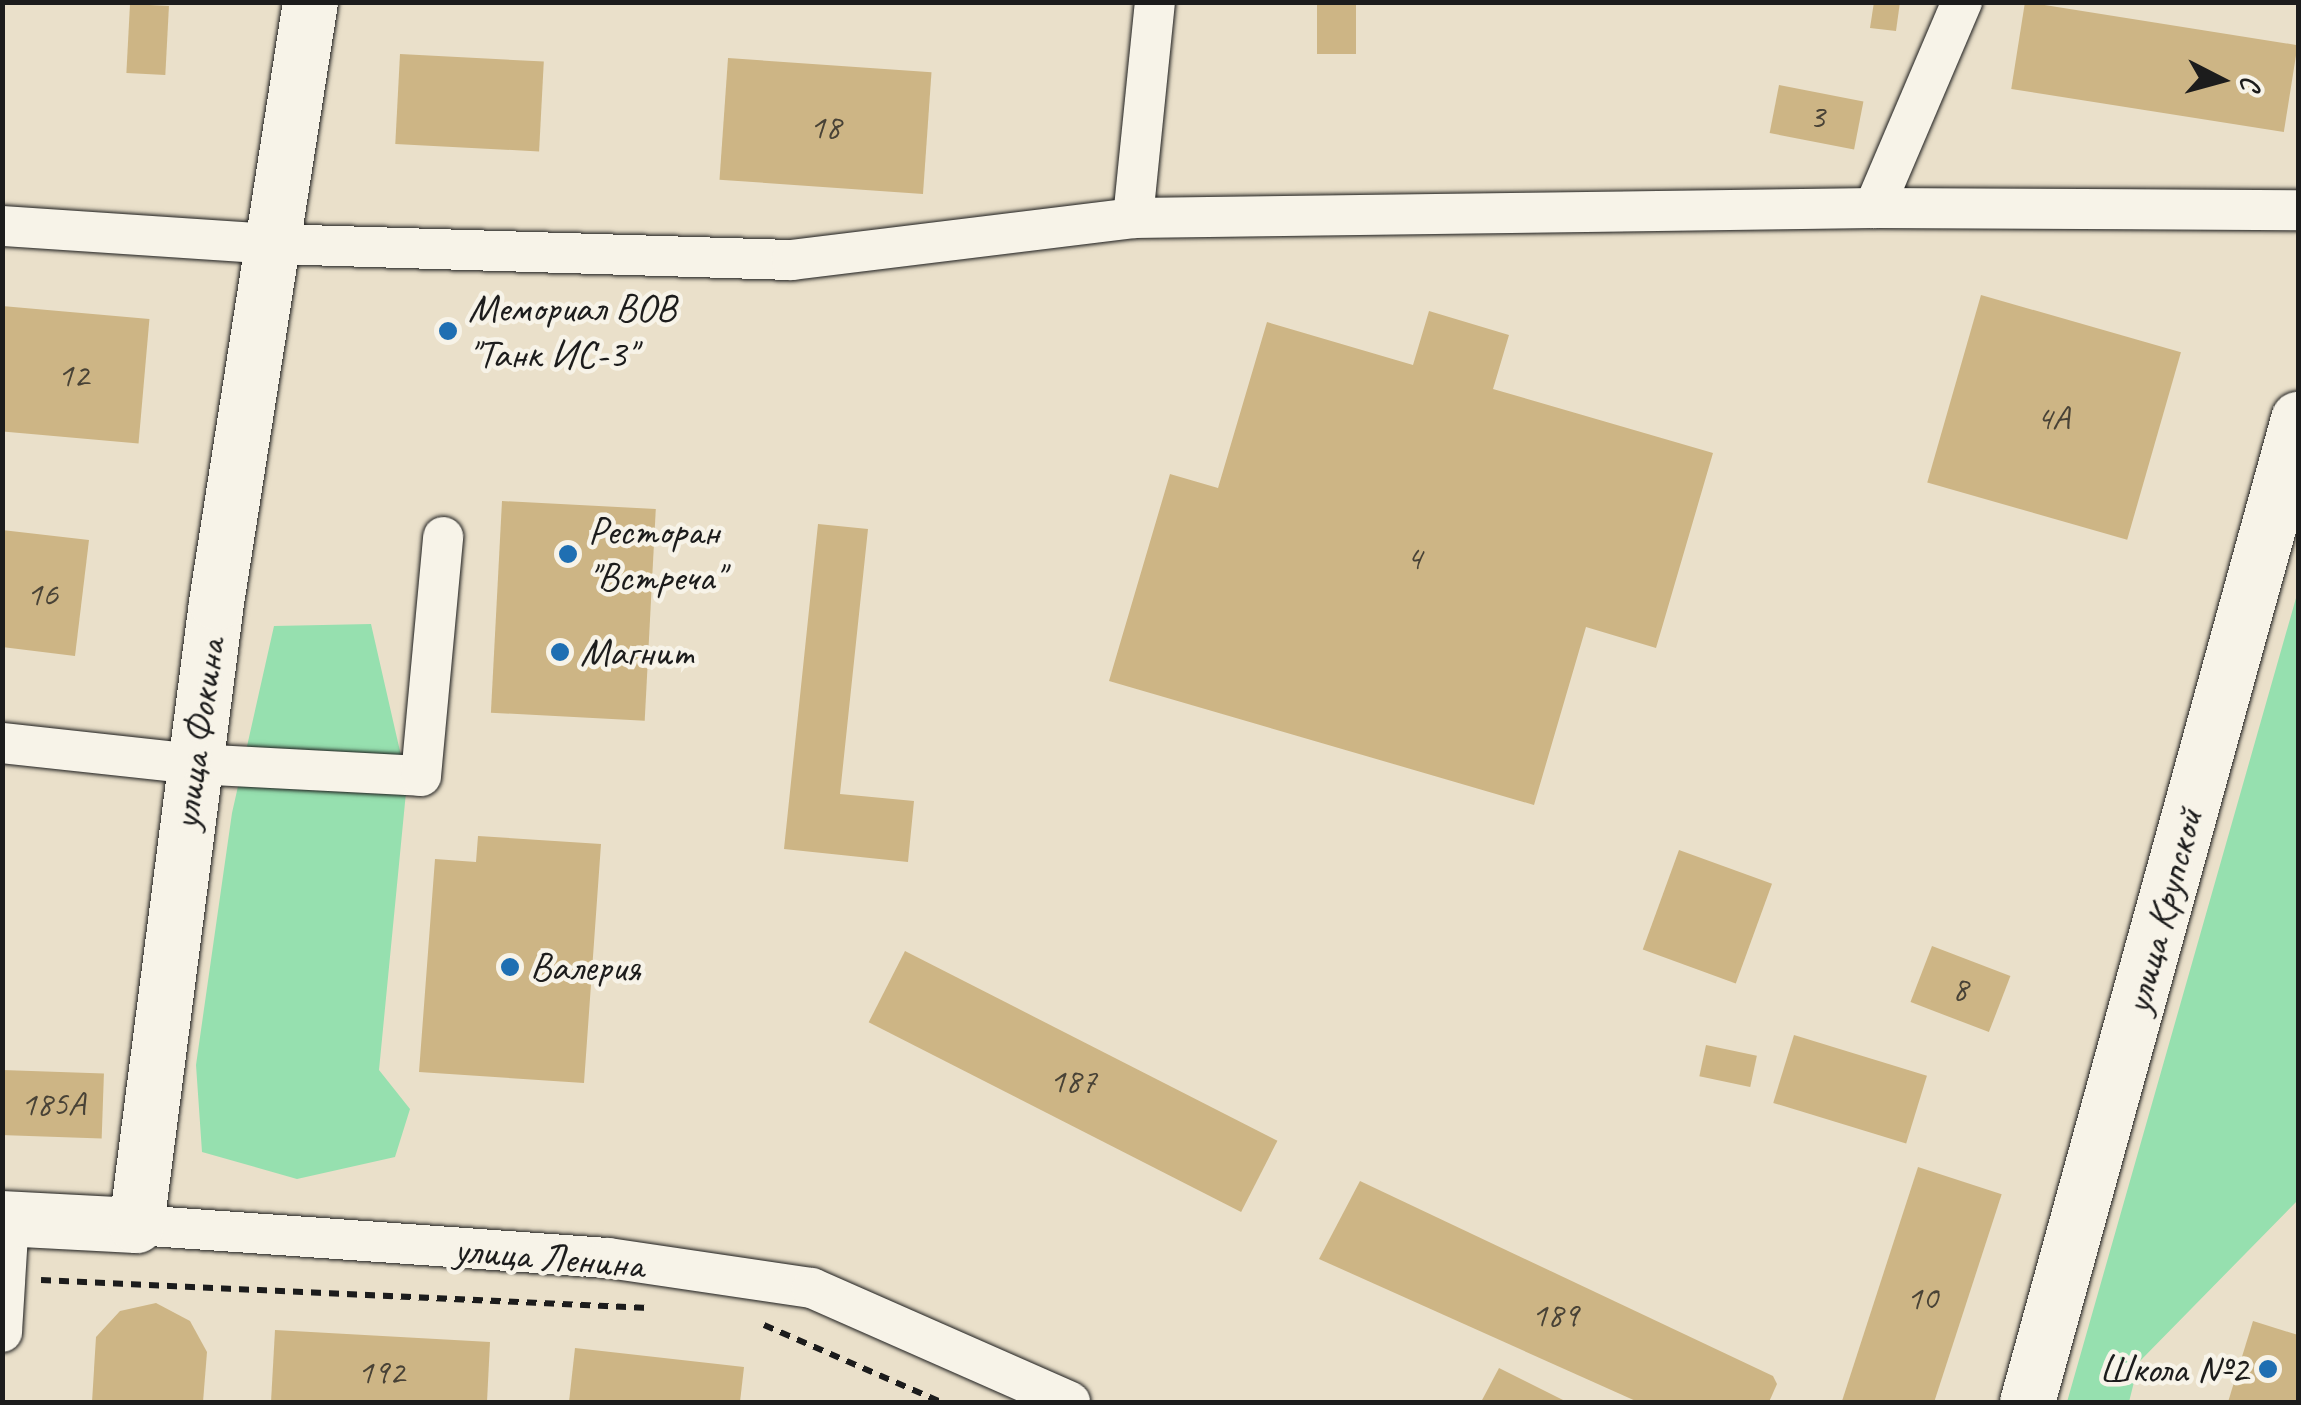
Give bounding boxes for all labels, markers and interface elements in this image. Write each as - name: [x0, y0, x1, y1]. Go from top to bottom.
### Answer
- north arrow: [2171, 30, 2271, 130]
- text: С: [2233, 75, 2269, 92]
- house number: 3: [1809, 96, 1825, 138]
- house number: 18: [809, 106, 841, 148]
- place label: Мемориал ВОВ "Танк ИС-3": [468, 284, 675, 378]
- marker: Мемориал ВОВ "Танк ИС-3": [437, 320, 459, 342]
- house number: 12: [57, 354, 89, 396]
- house number: 4А: [2036, 397, 2070, 439]
- place label: Ресторан "Встреча": [588, 507, 723, 601]
- house number: 4: [1406, 537, 1422, 579]
- marker: Ресторан "Встреча": [557, 543, 579, 565]
- house number: 16: [26, 573, 58, 615]
- place label: Магнит: [580, 628, 694, 676]
- street label: улица Фокина: [161, 636, 235, 832]
- marker: Магнит: [549, 641, 571, 663]
- street label: улица Крупской: [2112, 803, 2214, 1019]
- place label: Валерия: [530, 943, 640, 991]
- marker: Валерия: [499, 956, 521, 978]
- house number: 8: [1952, 968, 1968, 1010]
- house number: 187: [1049, 1060, 1097, 1102]
- house number: 185А: [21, 1083, 85, 1125]
- street label: улица Ленина: [452, 1225, 646, 1289]
- house number: 10: [1906, 1277, 1938, 1319]
- house number: 189: [1531, 1294, 1579, 1336]
- place label: Школа №2: [2099, 1345, 2248, 1393]
- house number: 192: [357, 1351, 405, 1393]
- marker: Школа №2: [2257, 1358, 2279, 1380]

